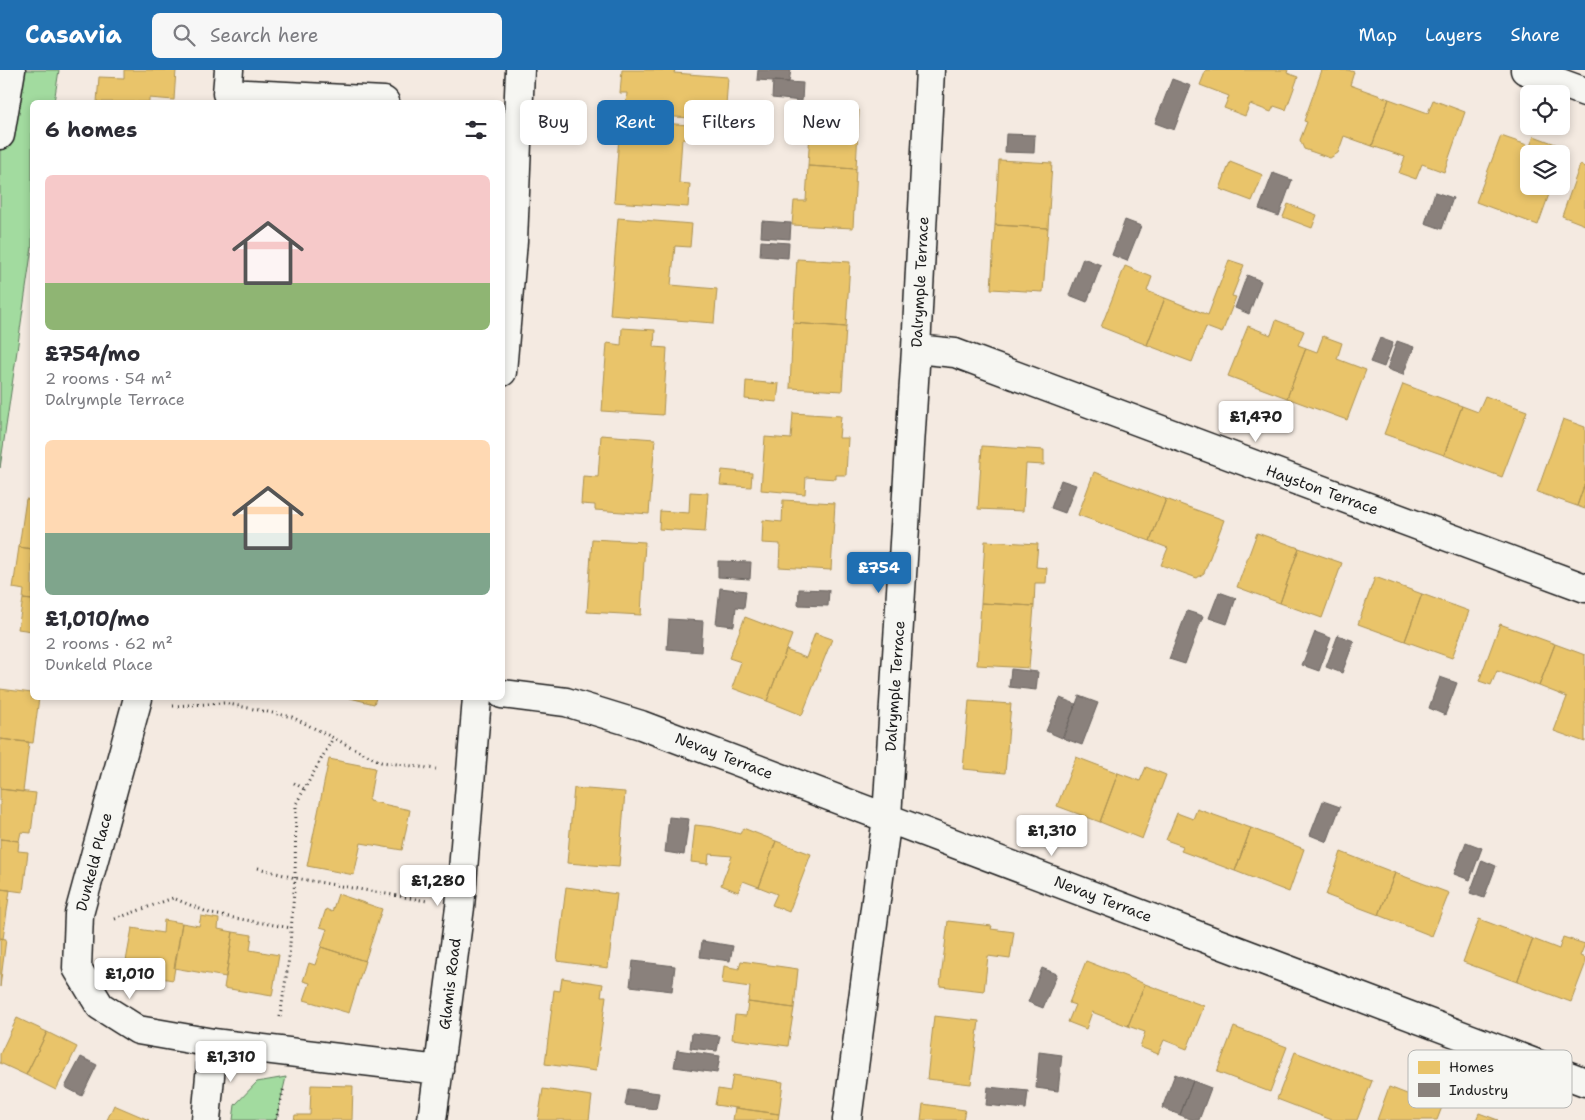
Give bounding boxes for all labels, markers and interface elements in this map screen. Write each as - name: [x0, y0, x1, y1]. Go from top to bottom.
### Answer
- search box: [152, 13, 502, 58]
- text: Casavia: [25, 19, 122, 51]
- icon: search: [170, 21, 198, 49]
- text: Search here: [210, 23, 318, 48]
- text: Map: [1359, 23, 1397, 47]
- text: Layers: [1425, 23, 1482, 47]
- text: Share: [1510, 23, 1560, 47]
- map controls: [1520, 85, 1570, 195]
- button: locate: [1520, 85, 1570, 135]
- chip: Buy: [520, 100, 587, 145]
- chip: Rent: [597, 100, 674, 145]
- chip: Filters: [684, 100, 774, 145]
- chip: New: [784, 100, 859, 145]
- text: 6 homes: [45, 116, 137, 144]
- icon: filters: [462, 116, 490, 144]
- button: layers: [1520, 145, 1570, 195]
- icon: home: [223, 208, 313, 298]
- street label: Dalrymple Terrace: [907, 216, 933, 348]
- text: £754/mo: [45, 340, 140, 368]
- text: 2 rooms · 54 m²: [45, 368, 172, 389]
- text: Dalrymple Terrace: [45, 389, 185, 410]
- pin: £1,470: [1215, 400, 1297, 443]
- text: £1,470: [1230, 406, 1282, 427]
- street label: Hayston Terrace: [1263, 460, 1381, 520]
- icon: home: [223, 473, 313, 563]
- pin: £754: [849, 552, 909, 594]
- text: £754: [858, 557, 900, 578]
- text: £1,010/mo: [45, 605, 150, 633]
- street label: Dalrymple Terrace: [880, 620, 910, 752]
- text: 2 rooms · 62 m²: [45, 633, 173, 654]
- text: Dunkeld Place: [45, 654, 153, 675]
- street label: Nevay Terrace: [672, 728, 776, 784]
- street label: Dunkeld Place: [71, 810, 117, 914]
- pin: £1,310: [1011, 814, 1093, 857]
- text: £1,310: [1027, 820, 1077, 841]
- pin: £1,280: [397, 864, 479, 907]
- text: £1,280: [411, 870, 465, 891]
- street label: Nevay Terrace: [1051, 871, 1155, 927]
- street label: Glamis Road: [434, 937, 466, 1031]
- pin: £1,010: [89, 958, 171, 1000]
- text: £1,010: [105, 963, 155, 984]
- pin: £1,310: [190, 1040, 272, 1083]
- text: £1,310: [206, 1046, 256, 1067]
- legend: [1408, 1050, 1572, 1108]
- text: Homes: [1449, 1058, 1494, 1076]
- text: Industry: [1449, 1081, 1508, 1099]

